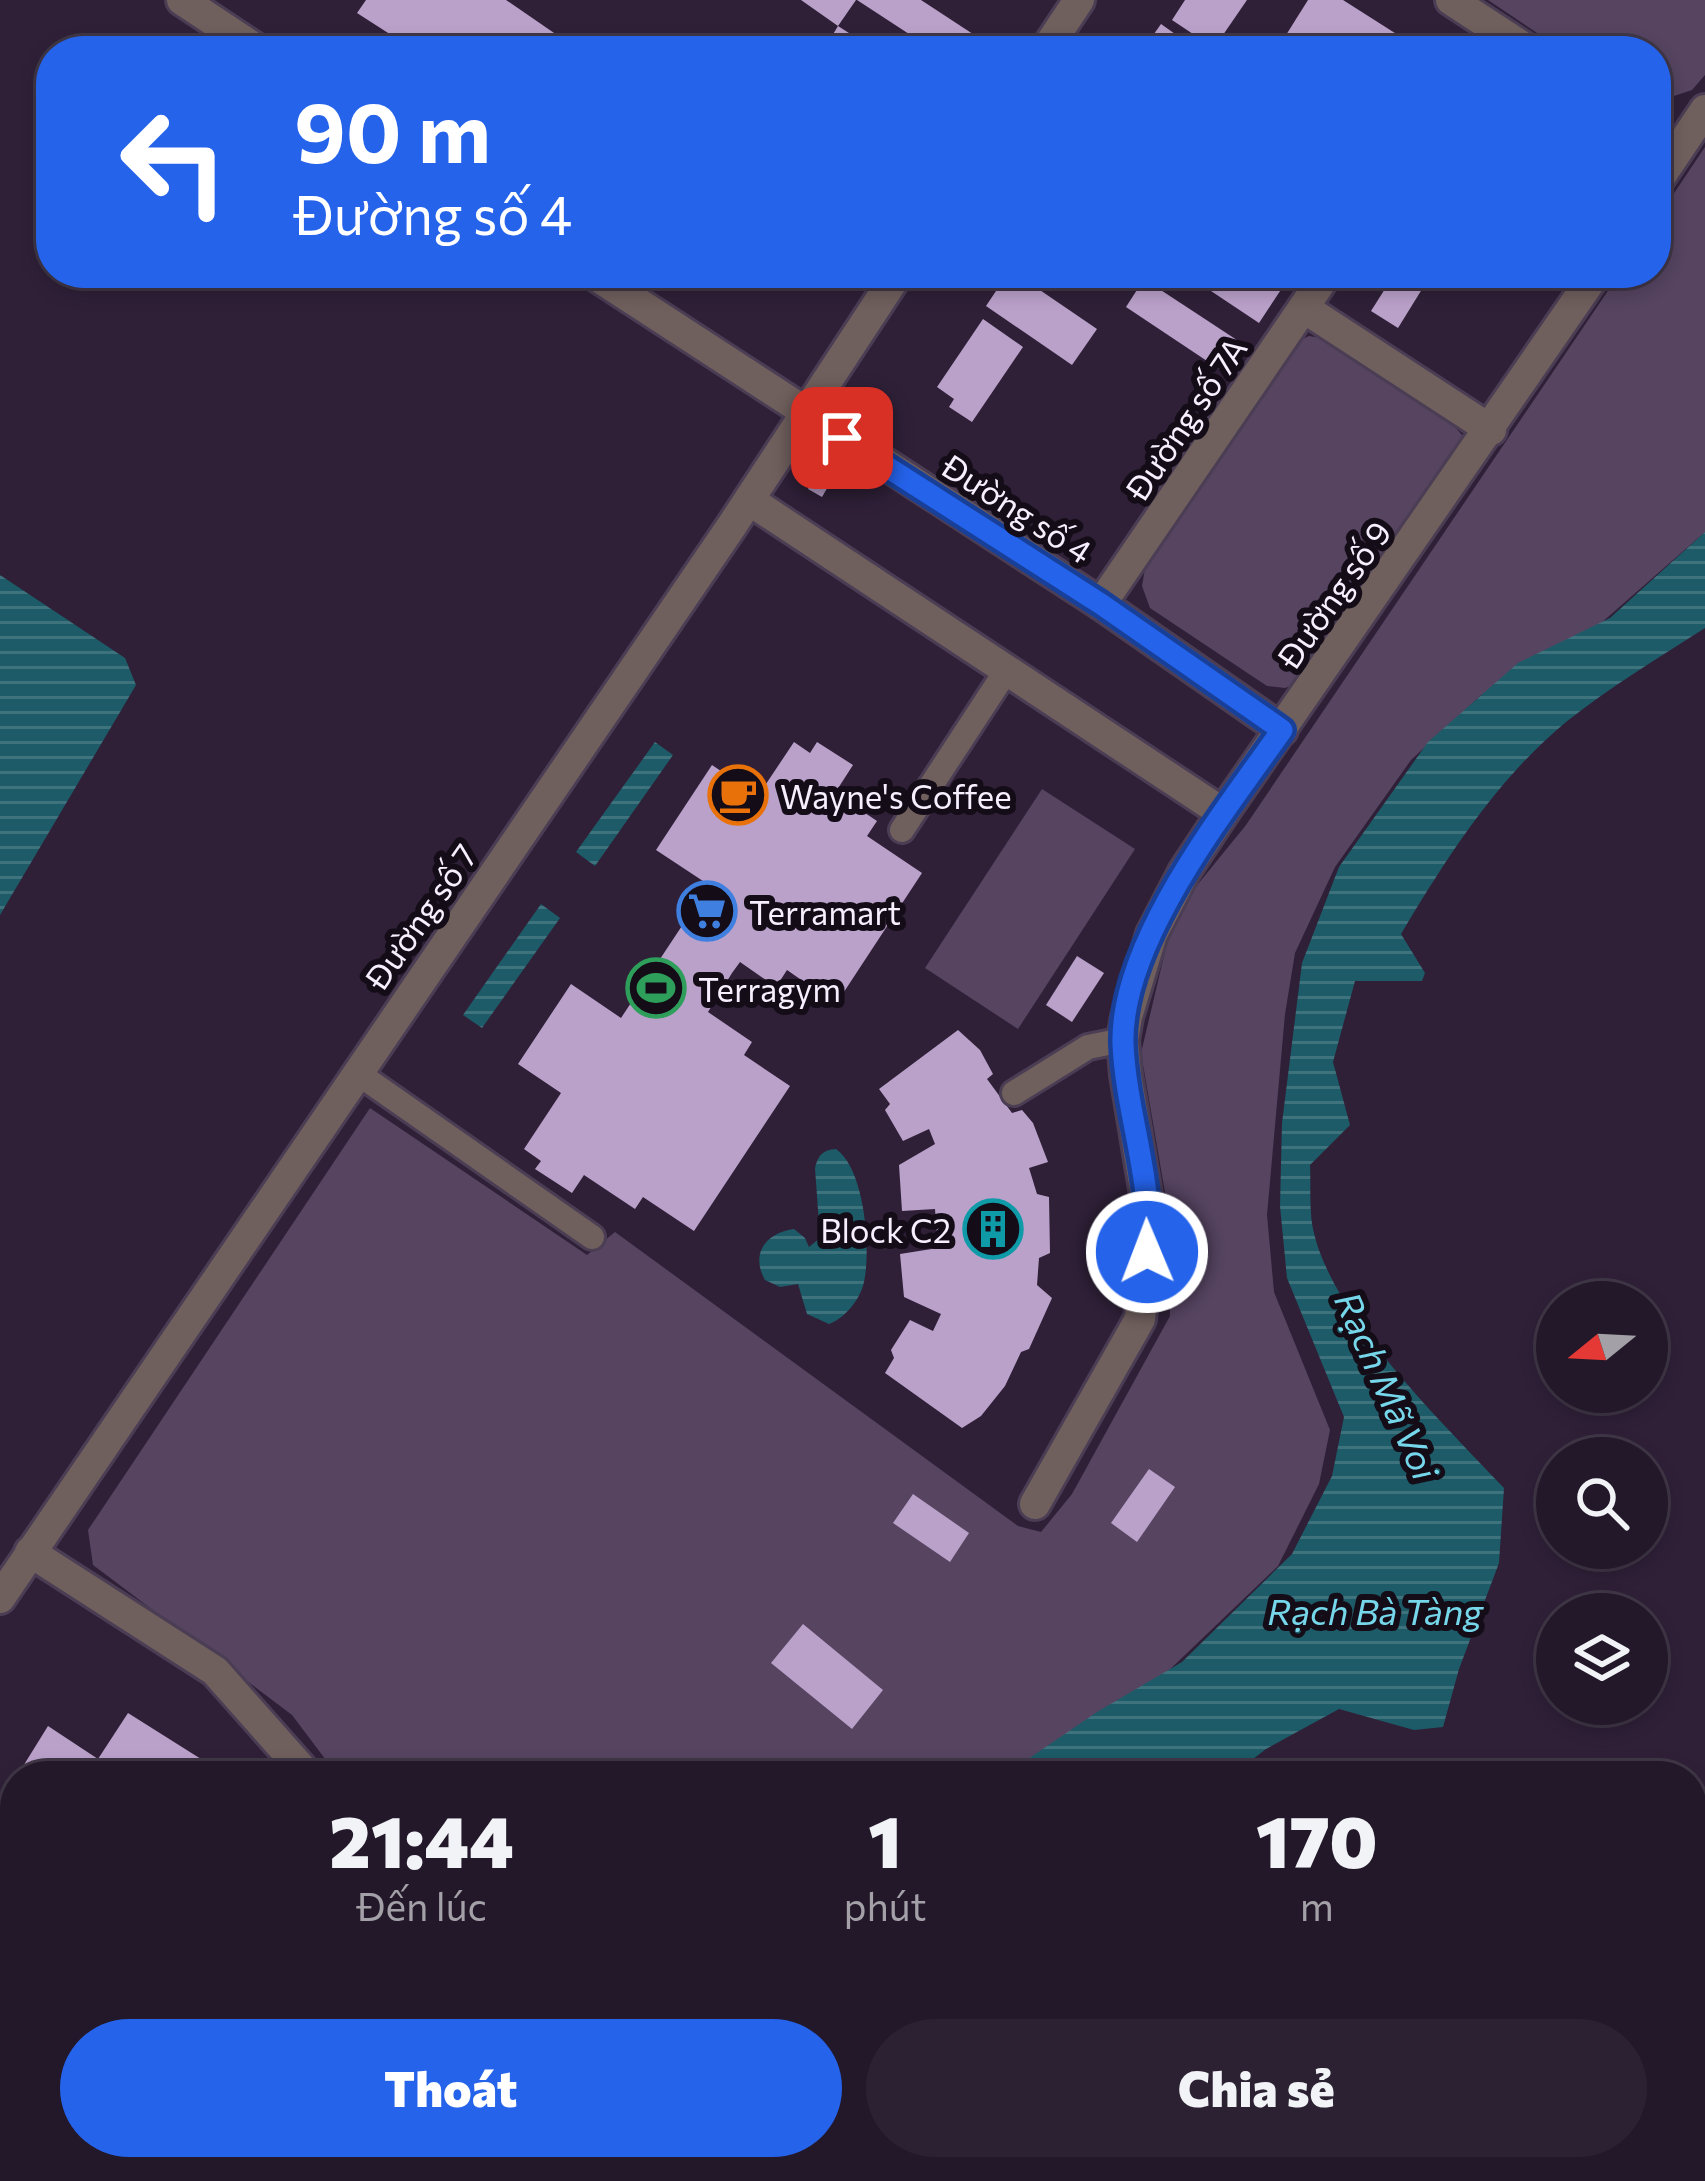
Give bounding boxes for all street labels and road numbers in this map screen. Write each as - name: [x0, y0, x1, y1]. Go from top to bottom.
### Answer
- street label: Đường số 7A: [1115, 329, 1254, 508]
- street label: Đường số 4: [935, 444, 1100, 571]
- street label: Đường số 9: [1267, 512, 1399, 676]
- street label: Đường số 7: [355, 836, 485, 997]

